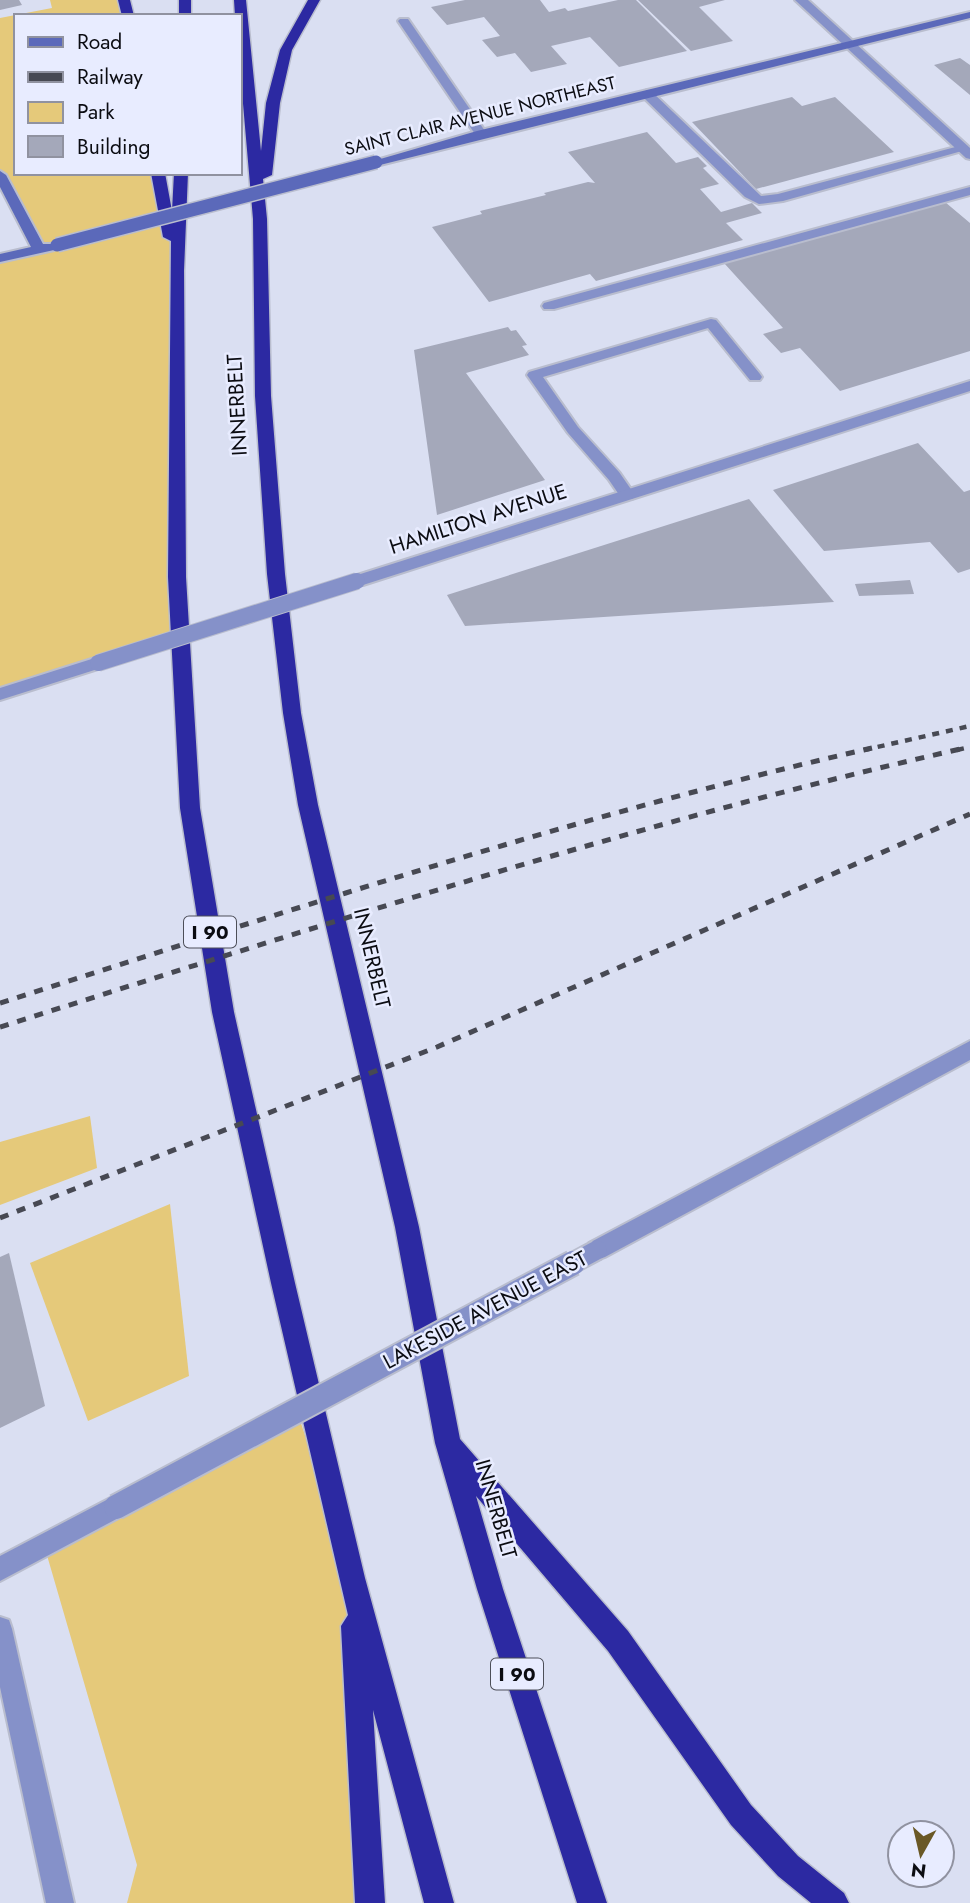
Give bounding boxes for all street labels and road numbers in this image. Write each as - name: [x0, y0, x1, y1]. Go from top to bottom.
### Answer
- street label: SAINT CLAIR AVENUE NORTHEAST: [342, 70, 619, 162]
- street label: INNERBELT: [219, 353, 255, 457]
- street label: HAMILTON AVENUE: [385, 476, 571, 562]
- street label: INNERBELT: [346, 905, 398, 1011]
- road number: I 90: [184, 916, 236, 948]
- street label: LAKESIDE AVENUE EAST: [378, 1243, 593, 1377]
- street label: INNERBELT: [468, 1456, 525, 1562]
- road number: I 90: [491, 1658, 543, 1690]

